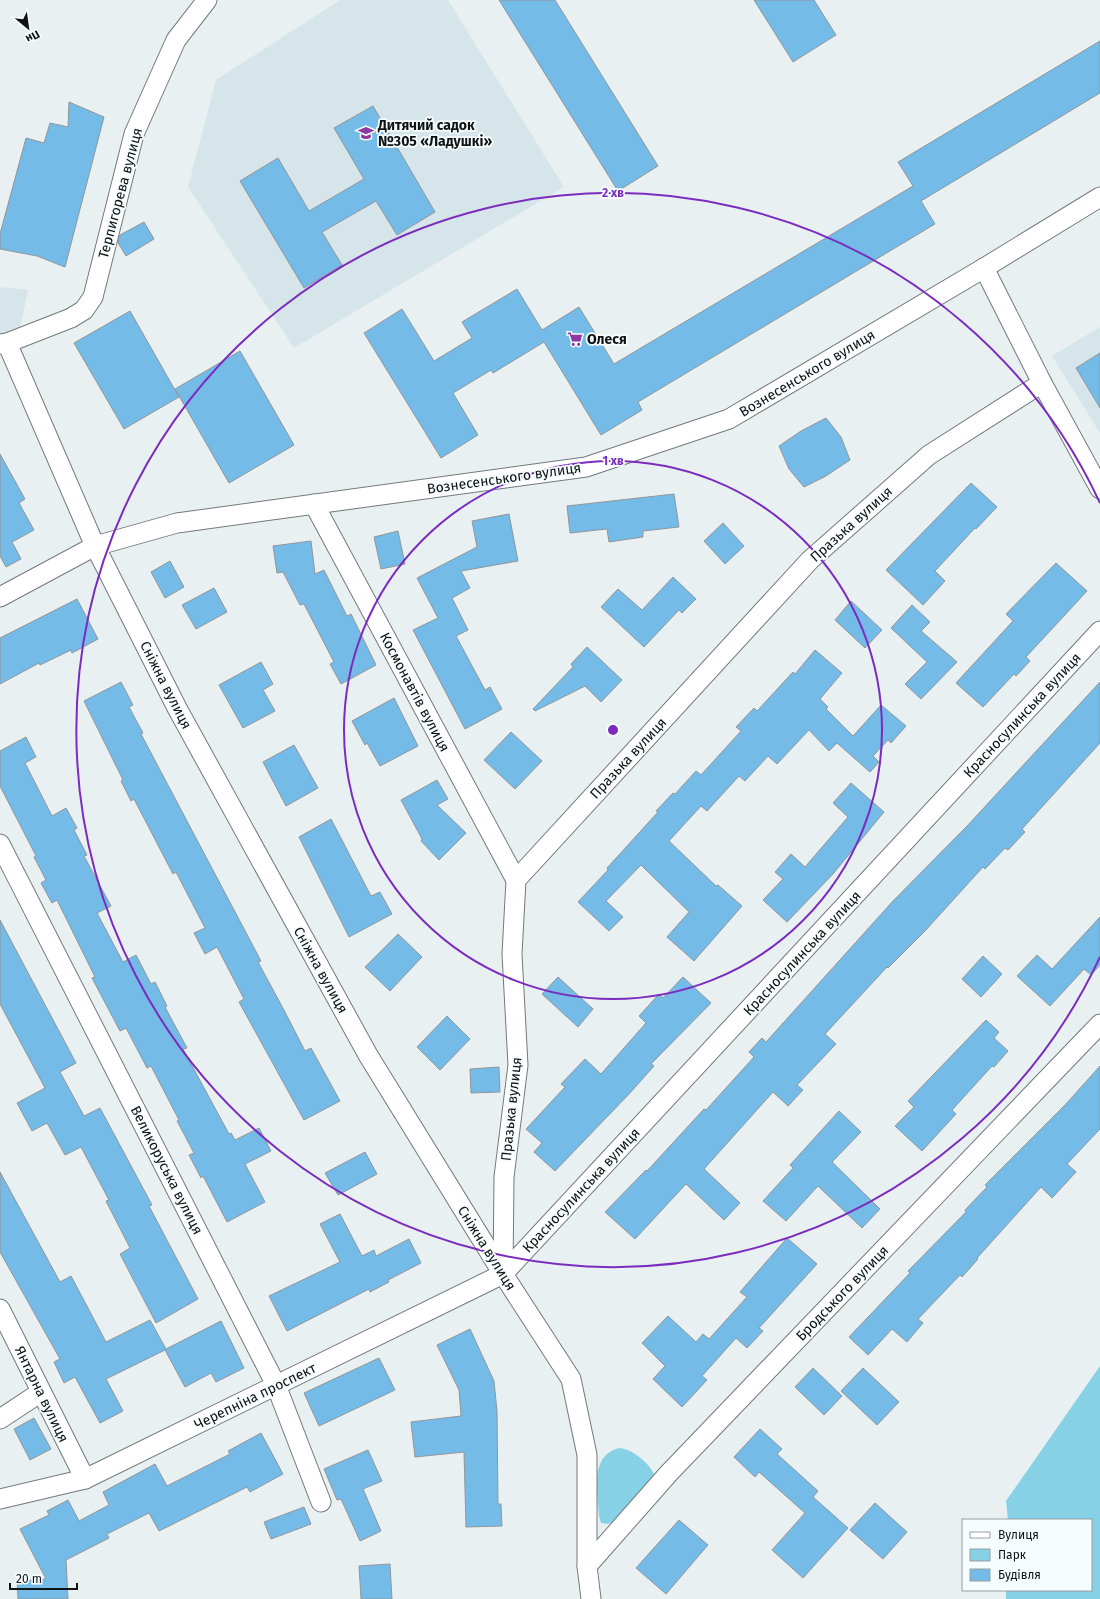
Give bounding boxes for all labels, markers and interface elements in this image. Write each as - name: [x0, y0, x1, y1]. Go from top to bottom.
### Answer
- north arrow: [8, 8, 48, 48]
- text: Пн: [23, 27, 42, 45]
- place label: Дитячий садок №305 «Ладушкі»: [377, 117, 492, 150]
- school or university icon: Дитячий садок №305 «Ладушкі»: [357, 124, 375, 142]
- street label: Терпигорева вулиця: [95, 126, 146, 260]
- text: 2 хв: [602, 186, 624, 200]
- street label: Вознесенського вулиця: [736, 326, 878, 421]
- supermarket icon: Олеся: [566, 330, 584, 348]
- place label: Олеся: [587, 331, 627, 348]
- text: 1 хв: [602, 454, 624, 468]
- street label: Вознесенського вулиця: [426, 459, 582, 498]
- street label: Празька вулиця: [807, 483, 896, 566]
- street label: Космонавтів вулиця: [376, 630, 453, 755]
- street label: Сніжна вулиця: [136, 638, 195, 732]
- street label: Красносулинська вулиця: [960, 649, 1085, 781]
- street label: Празька вулиця: [586, 714, 670, 802]
- centre of rings: [606, 723, 620, 737]
- street label: Красносулинська вулиця: [740, 887, 865, 1019]
- street label: Сніжна вулиця: [290, 924, 351, 1017]
- street label: Празька вулиця: [498, 1056, 525, 1162]
- street label: Великоруська вулиця: [127, 1103, 206, 1237]
- street label: Красносулинська вулиця: [519, 1124, 644, 1256]
- street label: Сніжна вулиця: [454, 1203, 519, 1294]
- street label: Бродського вулиця: [793, 1242, 892, 1345]
- street label: Янтарна вулиця: [11, 1343, 72, 1445]
- street label: Черепніна проспект: [192, 1359, 319, 1433]
- legend: [962, 1519, 1092, 1591]
- text: Вулиця: [998, 1528, 1039, 1542]
- text: Парк: [998, 1548, 1027, 1562]
- scale bar: [10, 1565, 77, 1591]
- text: Будівля: [998, 1568, 1041, 1582]
- text: 20 m: [16, 1572, 42, 1586]

